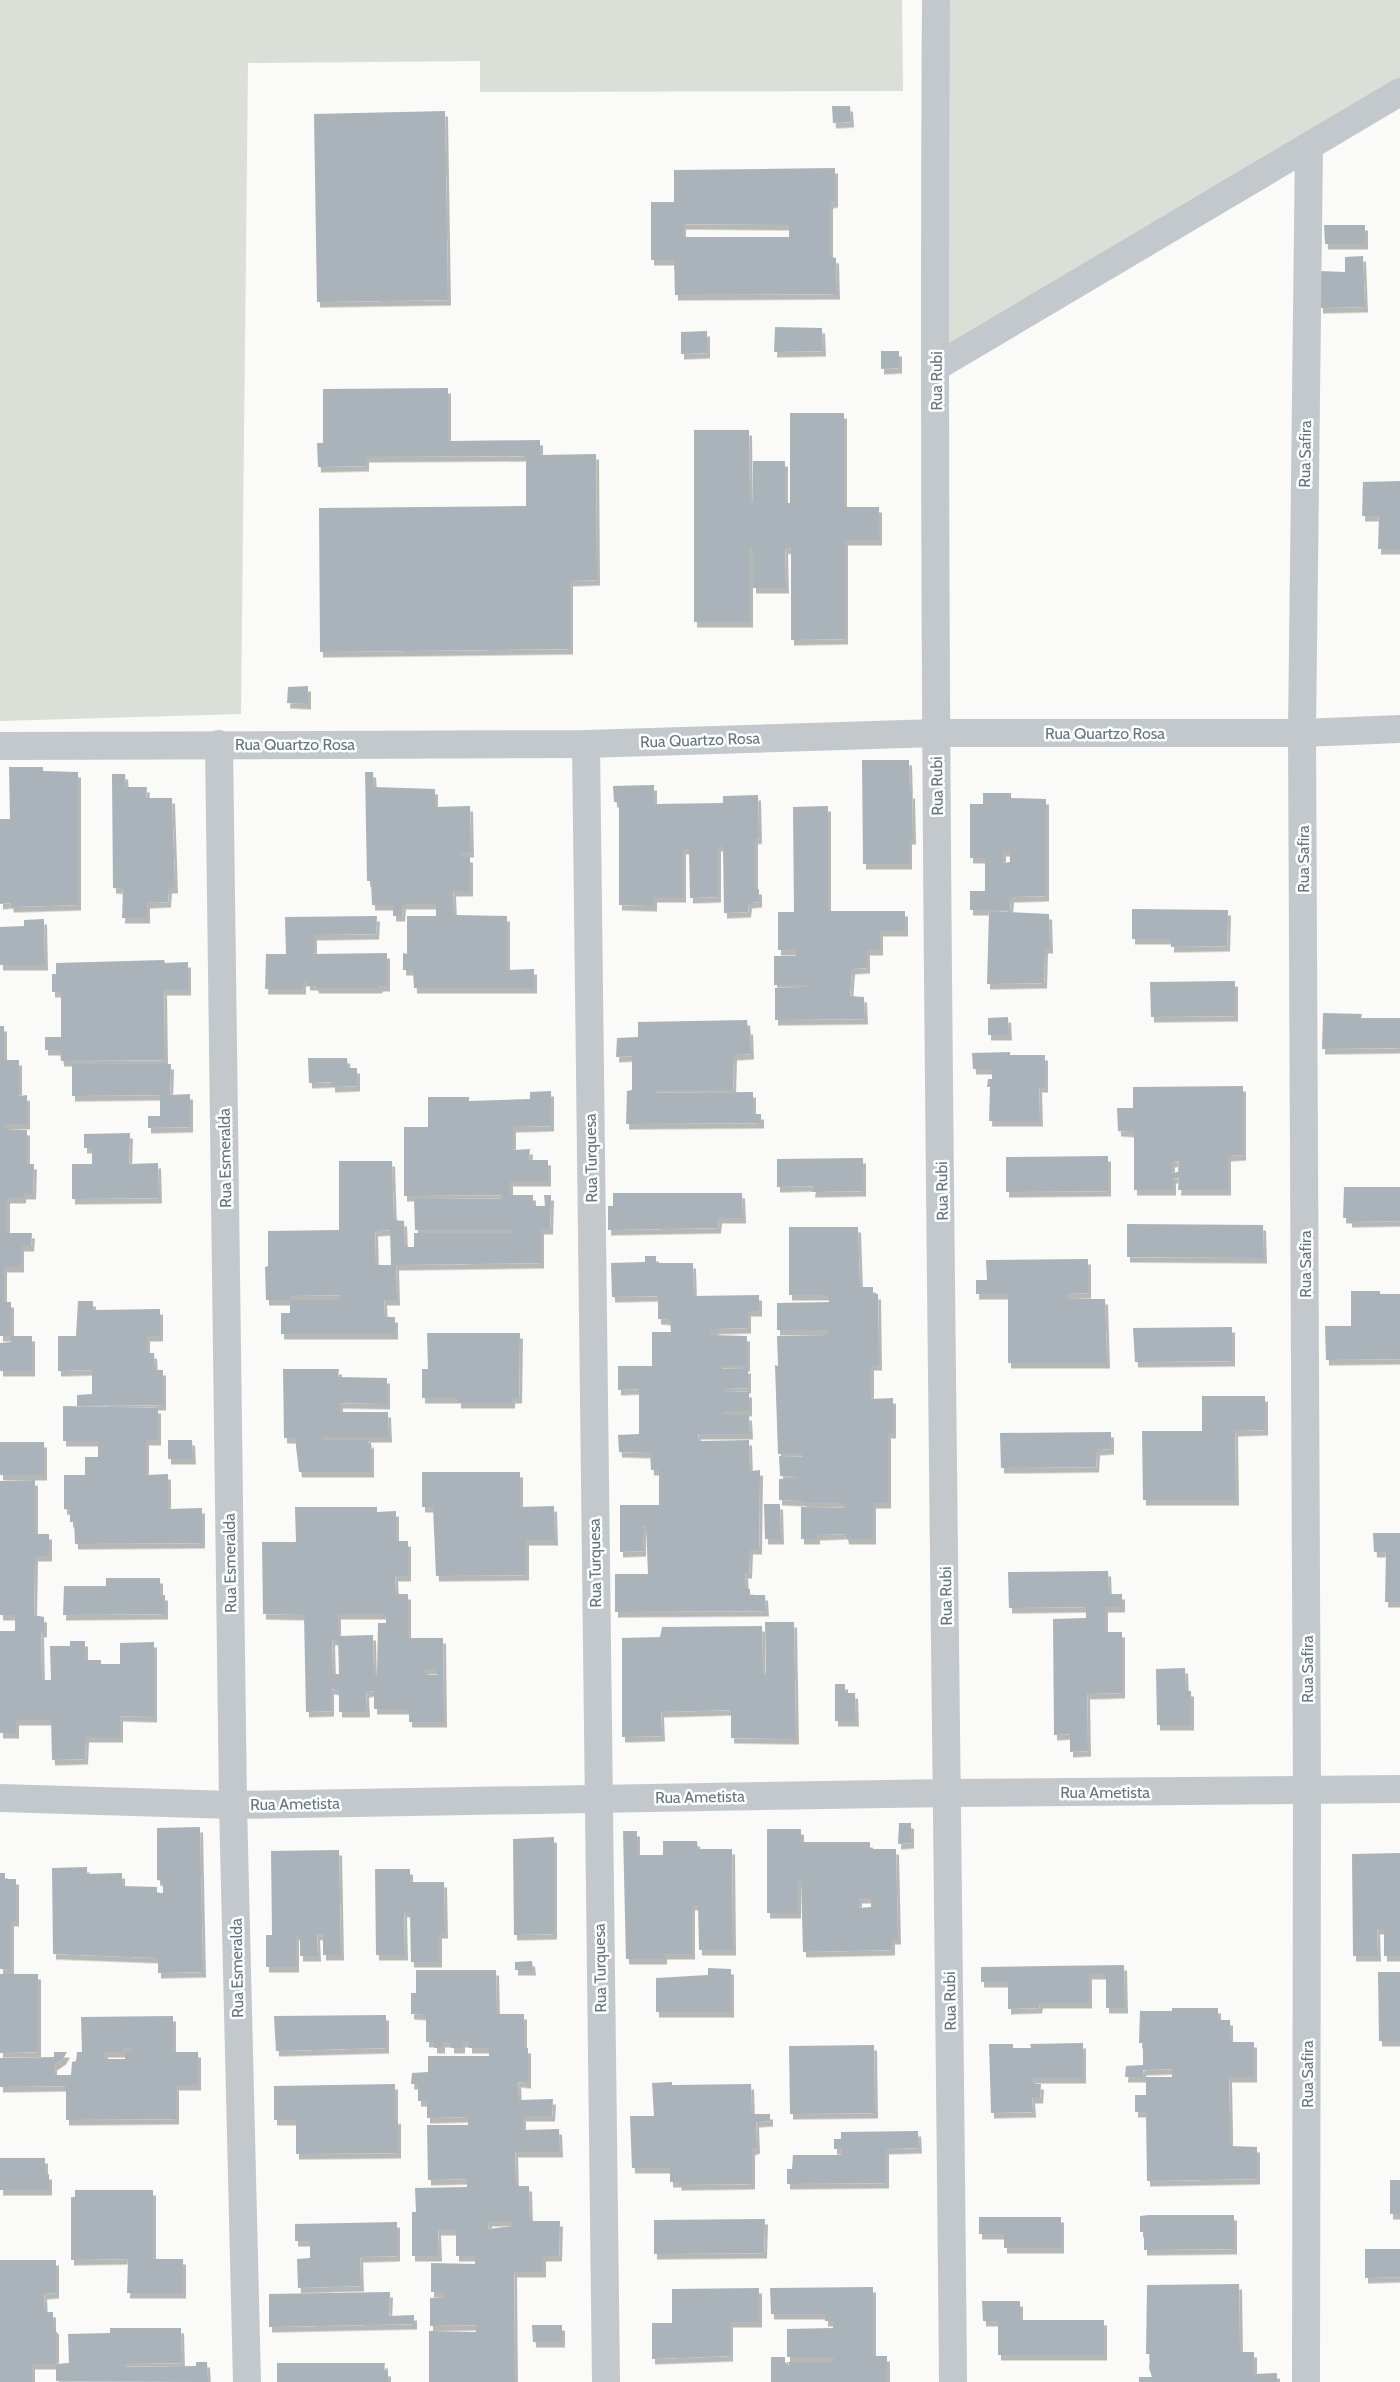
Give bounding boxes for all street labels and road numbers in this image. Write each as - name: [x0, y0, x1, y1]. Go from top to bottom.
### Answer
- street label: Rua Rubi: [927, 351, 946, 411]
- street label: Rua Safira: [1295, 420, 1315, 488]
- street label: Rua Quartzo Rosa: [1045, 724, 1165, 743]
- street label: Rua Quartzo Rosa: [640, 728, 761, 752]
- street label: Rua Quartzo Rosa: [235, 735, 355, 754]
- street label: Rua Rubi: [927, 756, 947, 816]
- street label: Rua Safira: [1294, 825, 1313, 893]
- street label: Rua Esmeralda: [215, 1108, 235, 1208]
- street label: Rua Turquesa: [581, 1113, 601, 1203]
- street label: Rua Rubi: [932, 1161, 952, 1221]
- street label: Rua Safira: [1296, 1230, 1315, 1298]
- street label: Rua Esmeralda: [220, 1513, 240, 1613]
- street label: Rua Turquesa: [585, 1518, 605, 1608]
- street label: Rua Rubi: [936, 1566, 956, 1626]
- street label: Rua Safira: [1298, 1635, 1317, 1703]
- street label: Rua Ametista: [1060, 1783, 1150, 1802]
- street label: Rua Ametista: [655, 1787, 745, 1807]
- street label: Rua Ametista: [250, 1794, 340, 1814]
- street label: Rua Esmeralda: [227, 1918, 247, 2018]
- street label: Rua Turquesa: [590, 1923, 610, 2013]
- street label: Rua Rubi: [940, 1971, 960, 2031]
- street label: Rua Safira: [1298, 2040, 1317, 2108]

